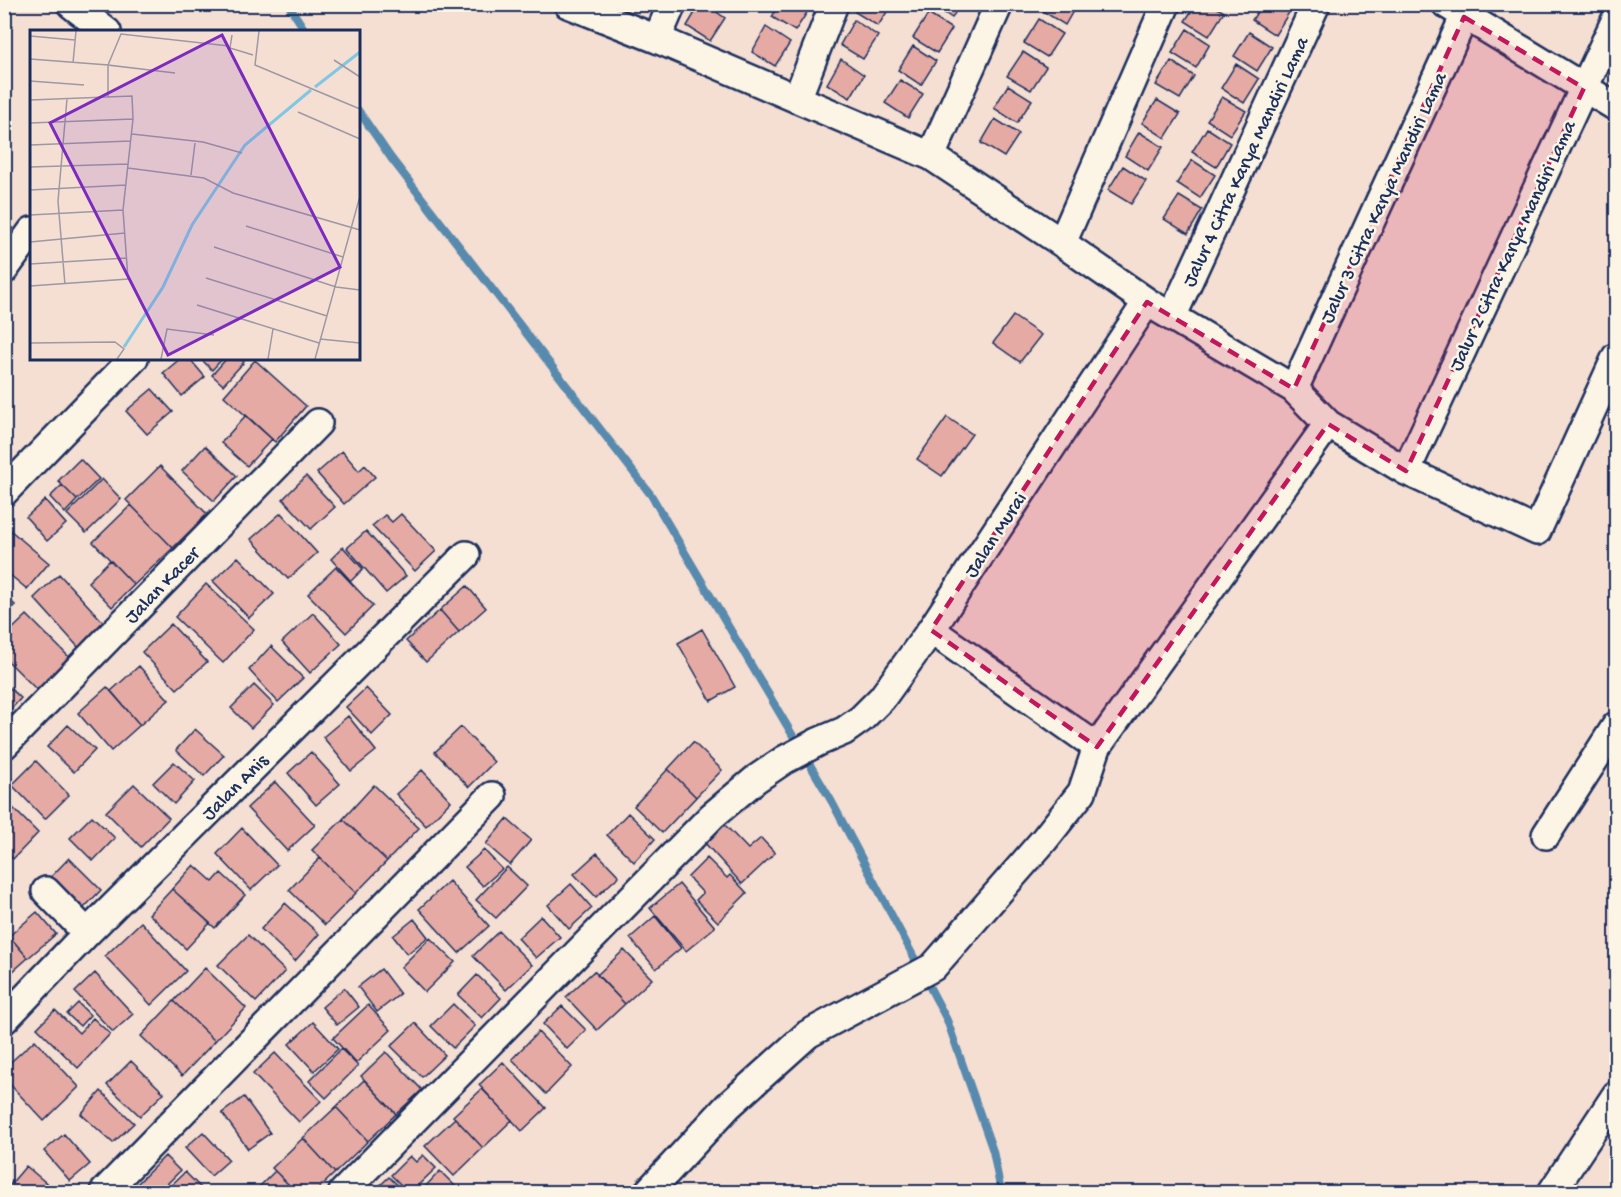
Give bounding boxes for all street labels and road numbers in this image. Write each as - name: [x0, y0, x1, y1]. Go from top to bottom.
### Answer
- street label: Jalur 4 Citra Karya Mandiri Lama: [1179, 33, 1316, 291]
- street label: Jalur 3 Citra Karya Mandiri Lama: [1317, 69, 1454, 327]
- street label: Jalur 2 Citra Karya Mandiri Lama: [1446, 117, 1583, 375]
- street label: Jalan Murai: [961, 489, 1033, 583]
- street label: Jalan Kacer: [121, 542, 207, 630]
- street label: Jalan Anis: [198, 750, 275, 826]

